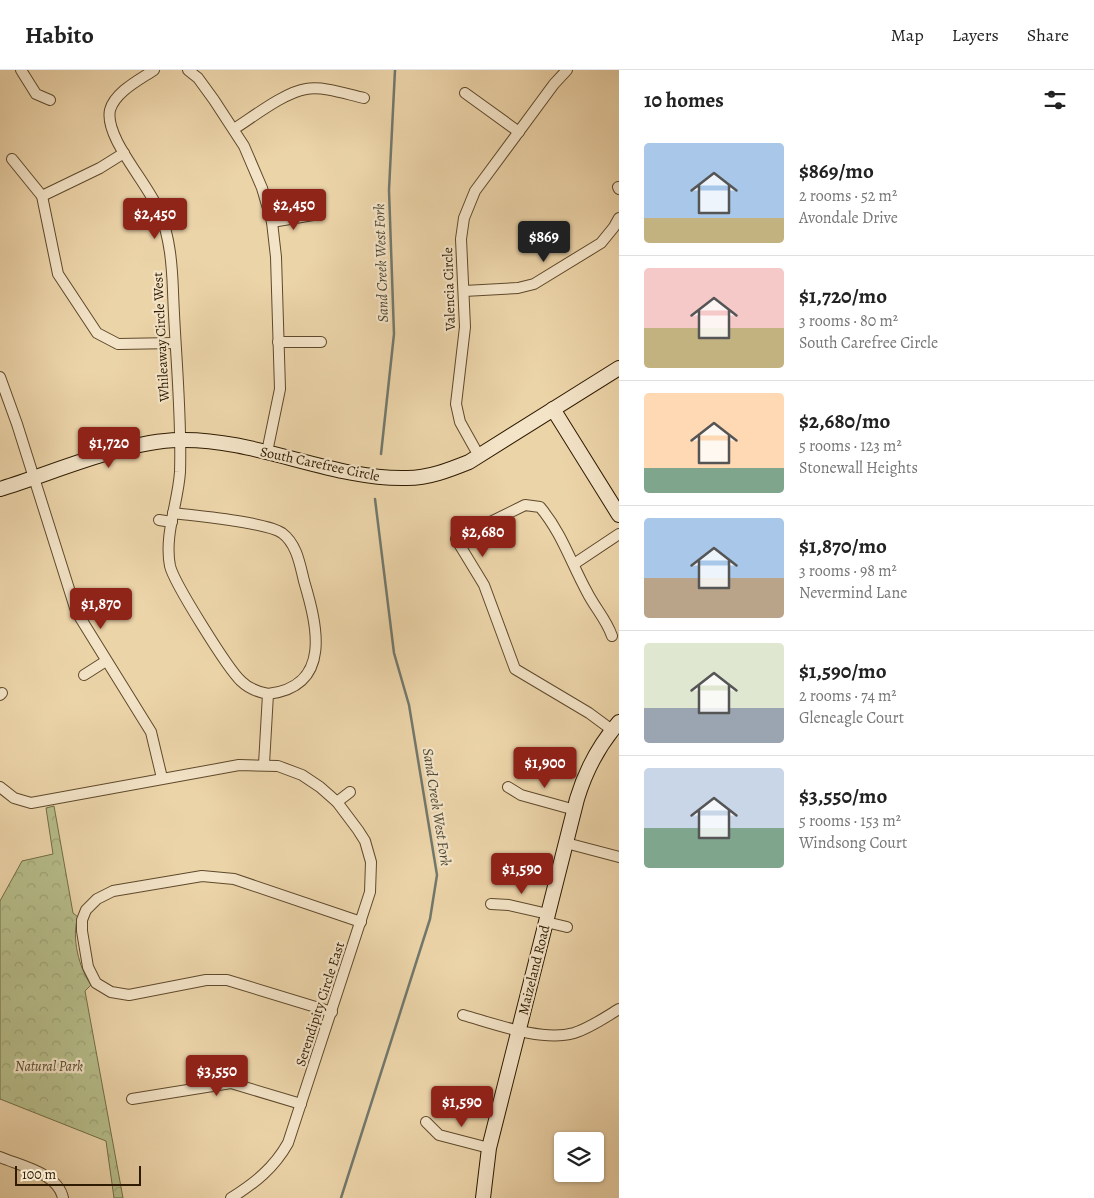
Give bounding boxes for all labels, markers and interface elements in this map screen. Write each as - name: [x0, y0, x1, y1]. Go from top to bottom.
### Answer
- text: Habito: [25, 19, 94, 51]
- text: Map: [891, 23, 924, 47]
- text: Layers: [952, 23, 999, 47]
- text: Share: [1027, 23, 1069, 47]
- text: 10 homes: [644, 86, 724, 114]
- icon: filters: [1041, 86, 1069, 114]
- text: $869/mo: [799, 157, 874, 185]
- icon: home: [684, 163, 744, 223]
- text: 2 rooms · 52 m²: [799, 185, 897, 207]
- pin: $2,450: [253, 189, 335, 231]
- text: $2,450: [273, 194, 315, 216]
- pin: $2,450: [114, 198, 196, 240]
- text: $2,450: [134, 203, 176, 225]
- water label: Sand Creek West Fork: [369, 203, 393, 323]
- text: Avondale Drive: [799, 207, 898, 229]
- pin: $869: [514, 220, 574, 263]
- text: $869: [529, 226, 559, 248]
- street label: Valencia Circle: [438, 247, 460, 332]
- street label: Whileaway Circle West: [148, 271, 174, 403]
- text: $1,720/mo: [799, 282, 887, 310]
- icon: home: [684, 288, 744, 348]
- text: 3 rooms · 80 m²: [799, 310, 898, 332]
- text: South Carefree Circle: [799, 332, 938, 354]
- text: $2,680/mo: [799, 407, 890, 435]
- icon: home: [684, 413, 744, 473]
- pin: $1,720: [68, 426, 150, 469]
- text: $1,720: [89, 432, 129, 454]
- text: 5 rooms · 123 m²: [799, 435, 902, 457]
- street label: South Carefree Circle: [258, 442, 382, 486]
- text: Stonewall Heights: [799, 457, 918, 479]
- pin: $2,680: [442, 516, 524, 558]
- text: $2,680: [462, 521, 504, 543]
- text: $1,870/mo: [799, 532, 887, 560]
- icon: home: [684, 538, 744, 598]
- text: 3 rooms · 98 m²: [799, 560, 897, 582]
- text: Nevermind Lane: [799, 582, 907, 604]
- pin: $1,870: [60, 588, 142, 630]
- text: $1,870: [81, 593, 121, 615]
- text: $1,590/mo: [799, 657, 887, 685]
- icon: home: [684, 663, 744, 723]
- text: 2 rooms · 74 m²: [799, 685, 897, 707]
- text: Gleneagle Court: [799, 707, 904, 729]
- pin: $1,900: [504, 746, 586, 789]
- water label: Sand Creek West Fork: [418, 747, 456, 868]
- text: $1,900: [525, 752, 566, 774]
- text: $3,550/mo: [799, 782, 887, 810]
- icon: home: [684, 788, 744, 848]
- text: 5 rooms · 153 m²: [799, 810, 901, 832]
- text: Windsong Court: [799, 832, 907, 854]
- pin: $1,590: [481, 852, 563, 895]
- text: $1,590: [502, 858, 542, 880]
- street label: Maizeland Road: [514, 923, 554, 1017]
- street label: Serendipity Circle East: [291, 939, 349, 1069]
- pin: $3,550: [176, 1054, 258, 1097]
- park label: Natural Park: [15, 1057, 83, 1076]
- text: $3,550: [197, 1060, 237, 1082]
- pin: $1,590: [421, 1086, 503, 1128]
- text: $1,590: [442, 1091, 482, 1113]
- map controls: [554, 1132, 604, 1182]
- button: layers: [554, 1132, 604, 1182]
- scale bar: [15, 1163, 141, 1186]
- text: 100 m: [22, 1165, 56, 1184]

